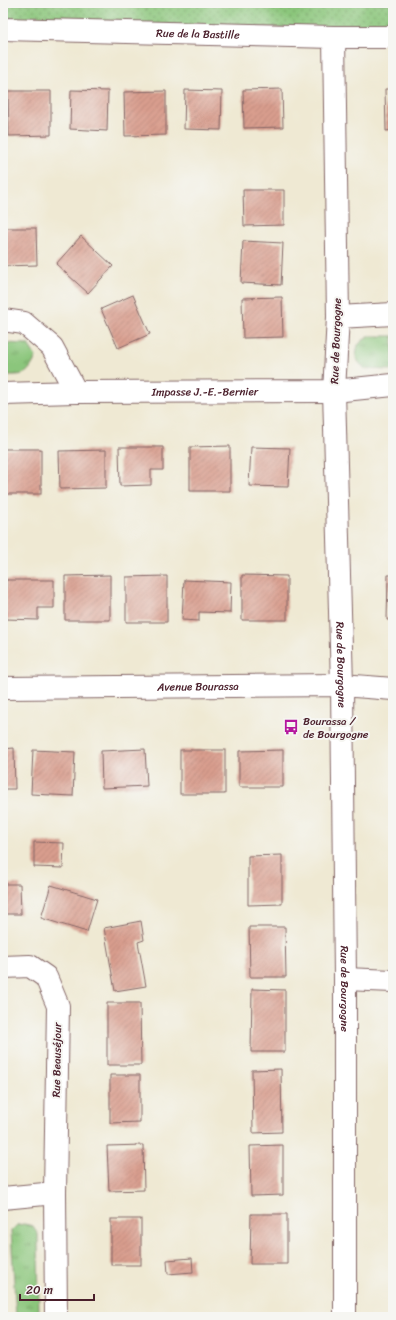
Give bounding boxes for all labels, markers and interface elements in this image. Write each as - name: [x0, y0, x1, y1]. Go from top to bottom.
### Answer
- street label: Rue de la Bastille: [156, 23, 240, 44]
- street label: Rue de Bourgogne: [325, 297, 347, 384]
- street label: Impasse J.-E.-Bernier: [151, 382, 259, 401]
- street label: Rue de Bourgogne: [331, 621, 352, 708]
- street label: Avenue Bourassa: [156, 676, 239, 696]
- place label: Bourassa / de Bourgogne: [303, 712, 369, 744]
- bus stop icon: Bourassa / de Bourgogne: [282, 718, 300, 736]
- street label: Rue de Bourgogne: [335, 946, 355, 1032]
- street label: Rue Beauséjour: [47, 1022, 67, 1098]
- scale bar: [20, 1276, 94, 1302]
- text: 20 m: [26, 1279, 53, 1301]

